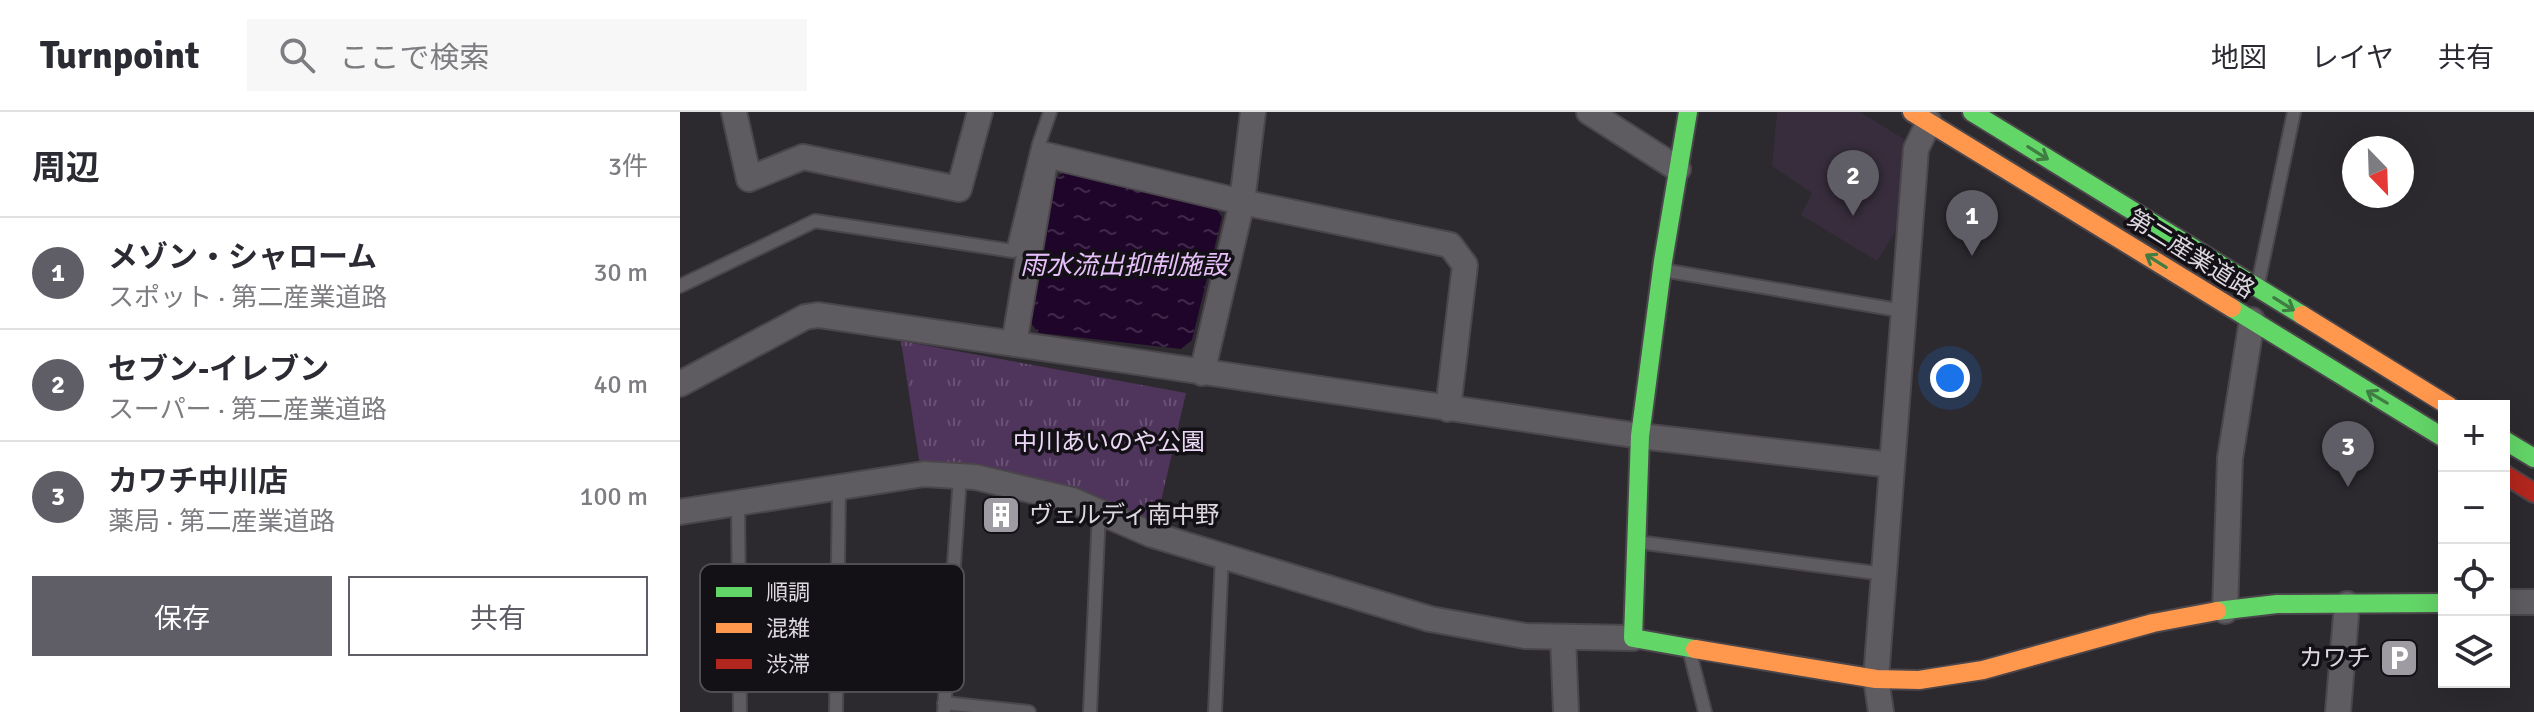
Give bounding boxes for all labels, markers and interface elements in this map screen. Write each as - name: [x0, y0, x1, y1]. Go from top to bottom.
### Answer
- search box: [247, 19, 807, 91]
- text: Turnpoint: [40, 32, 199, 79]
- icon: search: [275, 33, 319, 77]
- text: ここで検索: [339, 40, 489, 77]
- text: 地図: [2211, 41, 2267, 75]
- text: レイヤ: [2311, 41, 2394, 75]
- text: 共有: [2438, 41, 2494, 75]
- north arrow: [2342, 136, 2414, 208]
- one-way arrow: [2026, 145, 2049, 161]
- text: 周辺: [32, 147, 100, 189]
- pin: 2: [1827, 150, 1879, 216]
- text: 3件: [608, 151, 648, 183]
- pin: 1: [1946, 190, 1998, 256]
- street label: 第二産業道路: [2122, 203, 2260, 305]
- text: メゾン・シャローム: [108, 239, 377, 276]
- water label: 雨水流出抑制施設: [1020, 250, 1232, 282]
- one-way arrow: [2145, 253, 2168, 269]
- text: 1: [51, 257, 65, 289]
- text: 30 m: [593, 257, 648, 289]
- text: スポット · 第二産業道路: [108, 282, 387, 314]
- one-way arrow: [2272, 296, 2295, 312]
- text: セブン-イレブン: [108, 351, 329, 388]
- your location: [1930, 358, 1970, 398]
- text: 2: [51, 369, 65, 401]
- text: 40 m: [593, 369, 648, 401]
- one-way arrow: [2366, 389, 2389, 405]
- text: スーパー · 第二産業道路: [108, 394, 387, 426]
- map controls: [2438, 400, 2510, 688]
- button: +: [2438, 400, 2510, 472]
- pin: 3: [2322, 421, 2374, 487]
- park label: 中川あいのや公園: [1013, 427, 1205, 457]
- text: カワチ中川店: [108, 463, 288, 500]
- button: −: [2438, 472, 2510, 544]
- text: 3: [51, 481, 65, 513]
- text: 100 m: [579, 481, 648, 513]
- building icon: ヴェルディ南中野: [980, 494, 1022, 536]
- place label: ヴェルディ南中野: [1029, 500, 1219, 530]
- text: 薬局 · 第二産業道路: [108, 506, 335, 538]
- button: locate: [2438, 544, 2510, 616]
- legend: [700, 564, 964, 692]
- button: 保存: [32, 576, 332, 656]
- button: 共有: [348, 576, 648, 656]
- text: 順調: [766, 579, 810, 606]
- text: 混雑: [766, 615, 810, 642]
- button: layers: [2438, 616, 2510, 688]
- parking icon: カワチ: [2378, 637, 2420, 679]
- place label: カワチ: [2299, 643, 2371, 673]
- text: 渋滞: [766, 651, 810, 678]

